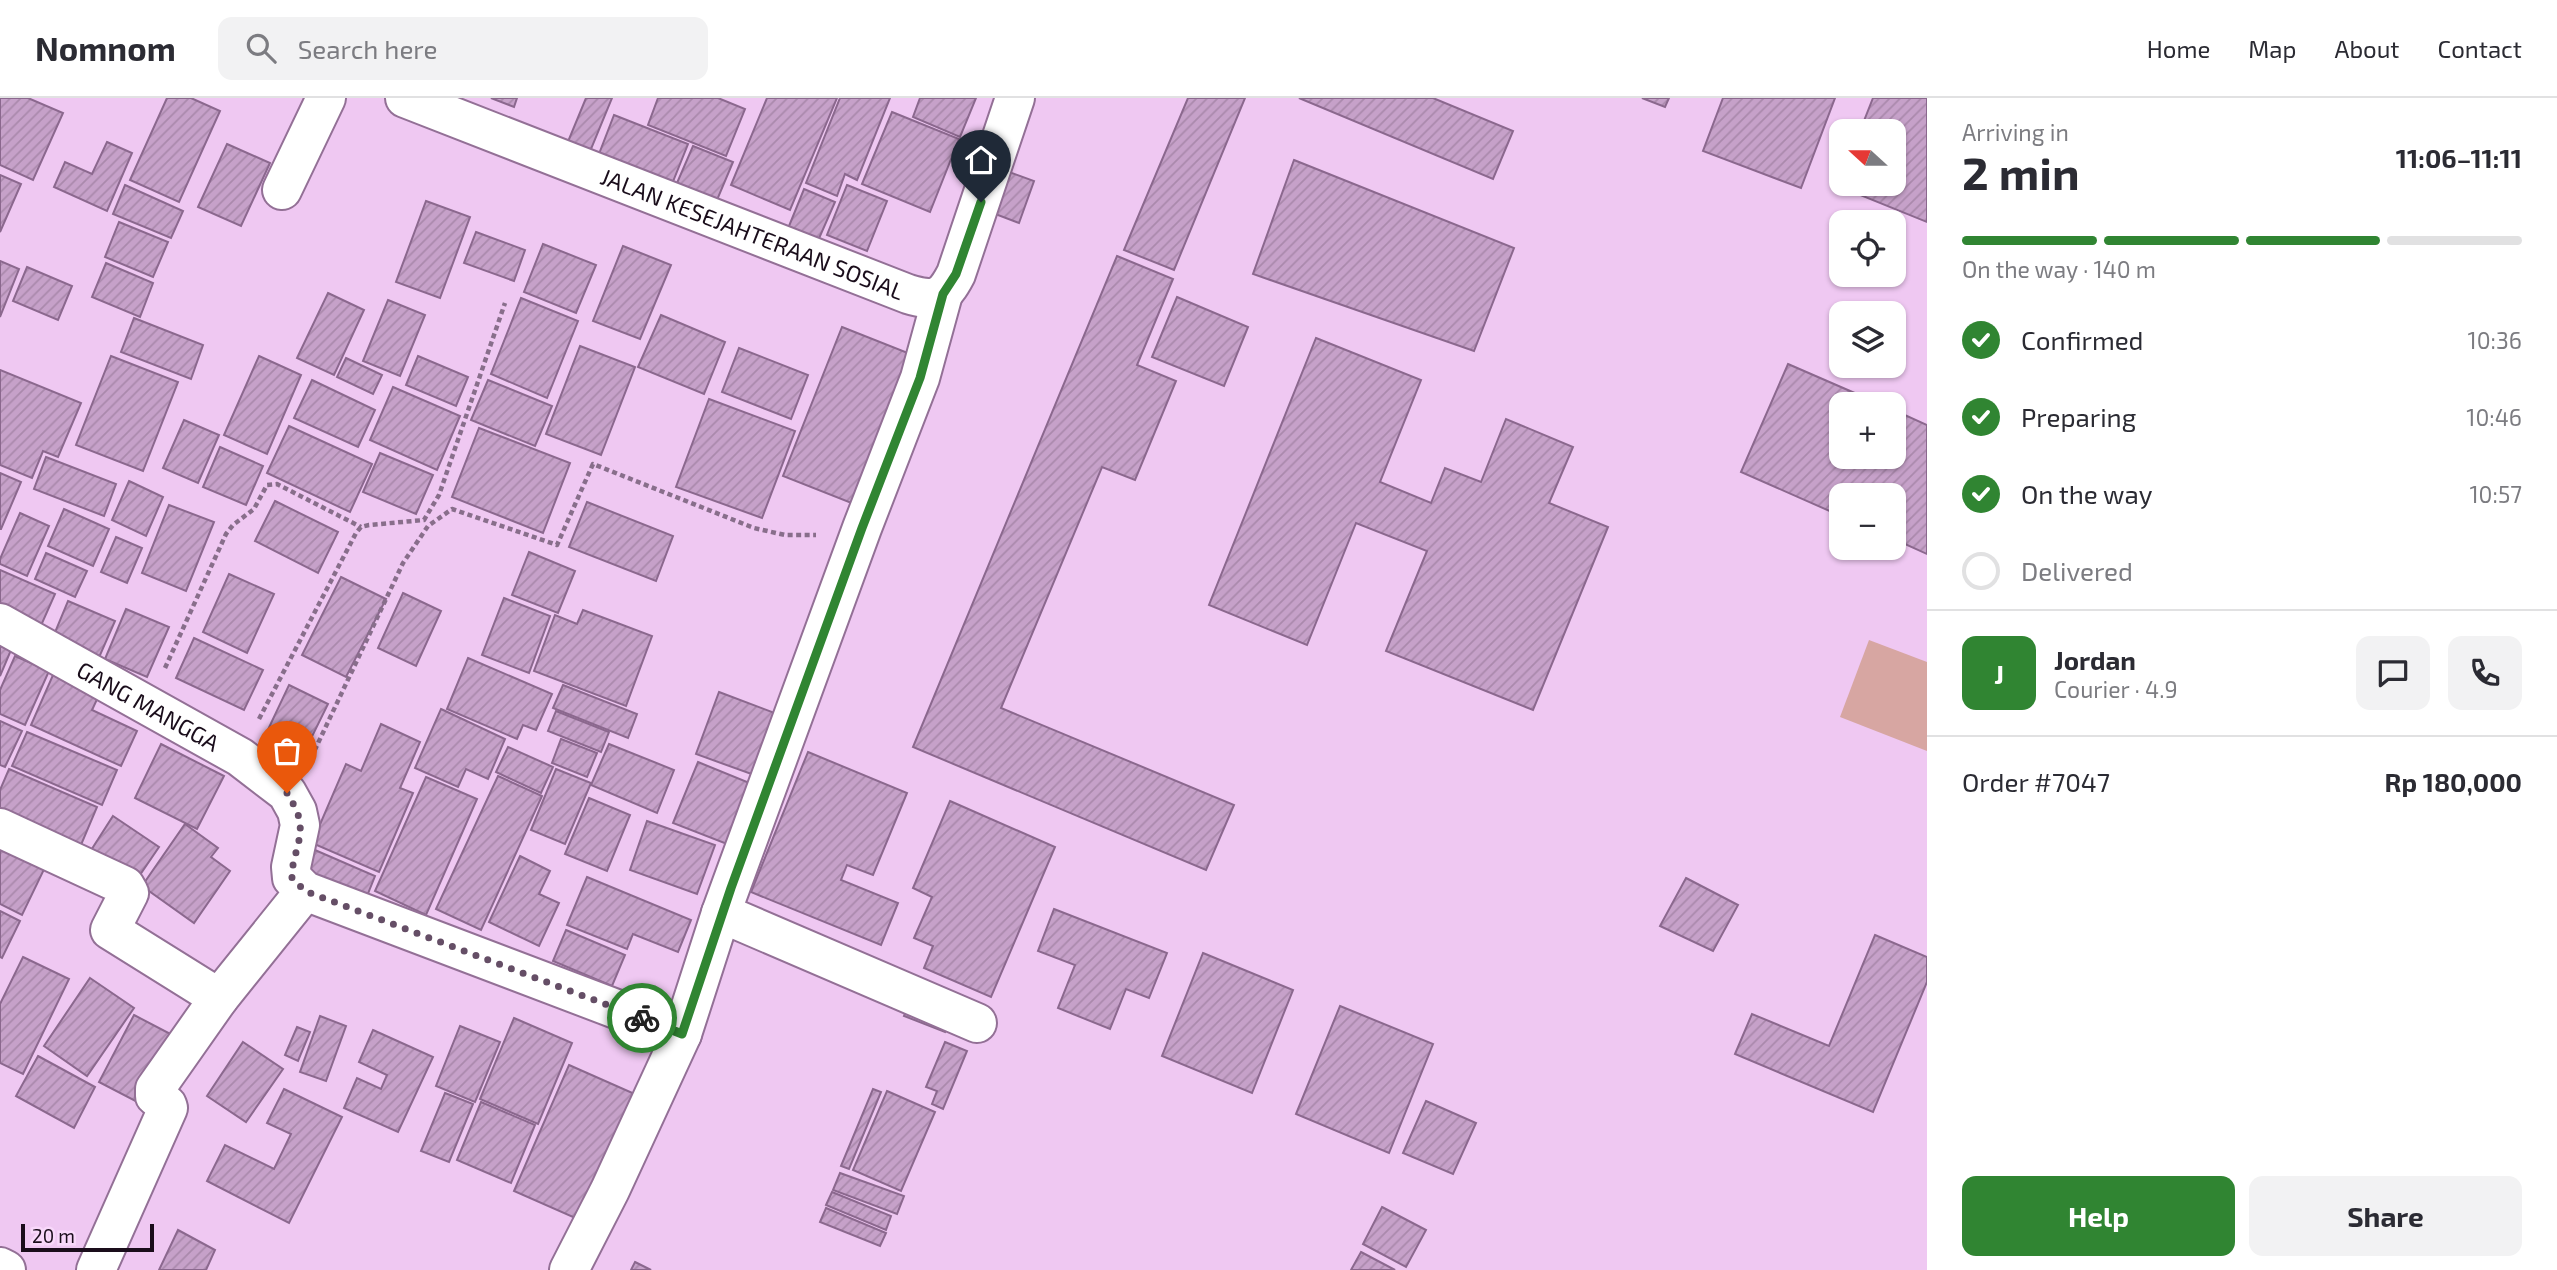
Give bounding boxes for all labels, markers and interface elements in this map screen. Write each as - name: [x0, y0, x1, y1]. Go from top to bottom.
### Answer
- search box: [218, 17, 708, 80]
- text: Nomnom: [35, 28, 176, 68]
- icon: search: [242, 29, 280, 67]
- text: Search here: [298, 33, 437, 64]
- text: Home: [2147, 34, 2210, 63]
- text: Map: [2248, 34, 2296, 63]
- text: About: [2334, 34, 2400, 63]
- text: Contact: [2438, 34, 2522, 63]
- text: Arriving in: [1962, 118, 2069, 146]
- north arrow: [1829, 119, 1906, 196]
- map controls: [1829, 119, 1906, 560]
- pin: [951, 130, 1011, 202]
- icon: home: [962, 141, 1000, 179]
- text: 11:06–11:11: [2396, 142, 2522, 173]
- text: 2 min: [1962, 144, 2080, 199]
- street label: JALAN KESEJAHTERAAN SOSIAL: [597, 162, 908, 305]
- button: locate: [1829, 210, 1906, 287]
- text: On the way · 140 m: [1962, 255, 2156, 283]
- button: layers: [1829, 301, 1906, 378]
- icon: check: [1962, 321, 2000, 359]
- text: Confirmed: [2021, 324, 2144, 355]
- text: 10:36: [2468, 326, 2522, 354]
- button: +: [1829, 392, 1906, 469]
- icon: check: [1962, 398, 2000, 436]
- text: Preparing: [2021, 401, 2136, 432]
- text: 10:46: [2466, 403, 2522, 431]
- icon: check: [1962, 475, 2000, 513]
- text: On the way: [2021, 478, 2152, 509]
- text: 10:57: [2469, 480, 2522, 508]
- button: −: [1829, 483, 1906, 560]
- text: Delivered: [2021, 555, 2133, 586]
- button: chat: [2356, 636, 2430, 710]
- button: phone: [2448, 636, 2522, 710]
- text: Jordan: [2054, 644, 2136, 675]
- street label: GANG MANGGA: [72, 655, 225, 757]
- text: J: [1994, 658, 2004, 689]
- text: Courier · 4.9: [2054, 675, 2178, 703]
- pin: [257, 721, 317, 793]
- icon: bag: [268, 732, 306, 770]
- text: Order #7047: [1962, 766, 2110, 797]
- text: Rp 180,000: [2385, 766, 2522, 797]
- courier: [607, 983, 677, 1053]
- icon: bike: [623, 999, 661, 1037]
- button: Help: [1962, 1176, 2235, 1256]
- button: Share: [2249, 1176, 2522, 1256]
- scale bar: [21, 1221, 154, 1253]
- text: 20 m: [32, 1224, 75, 1247]

